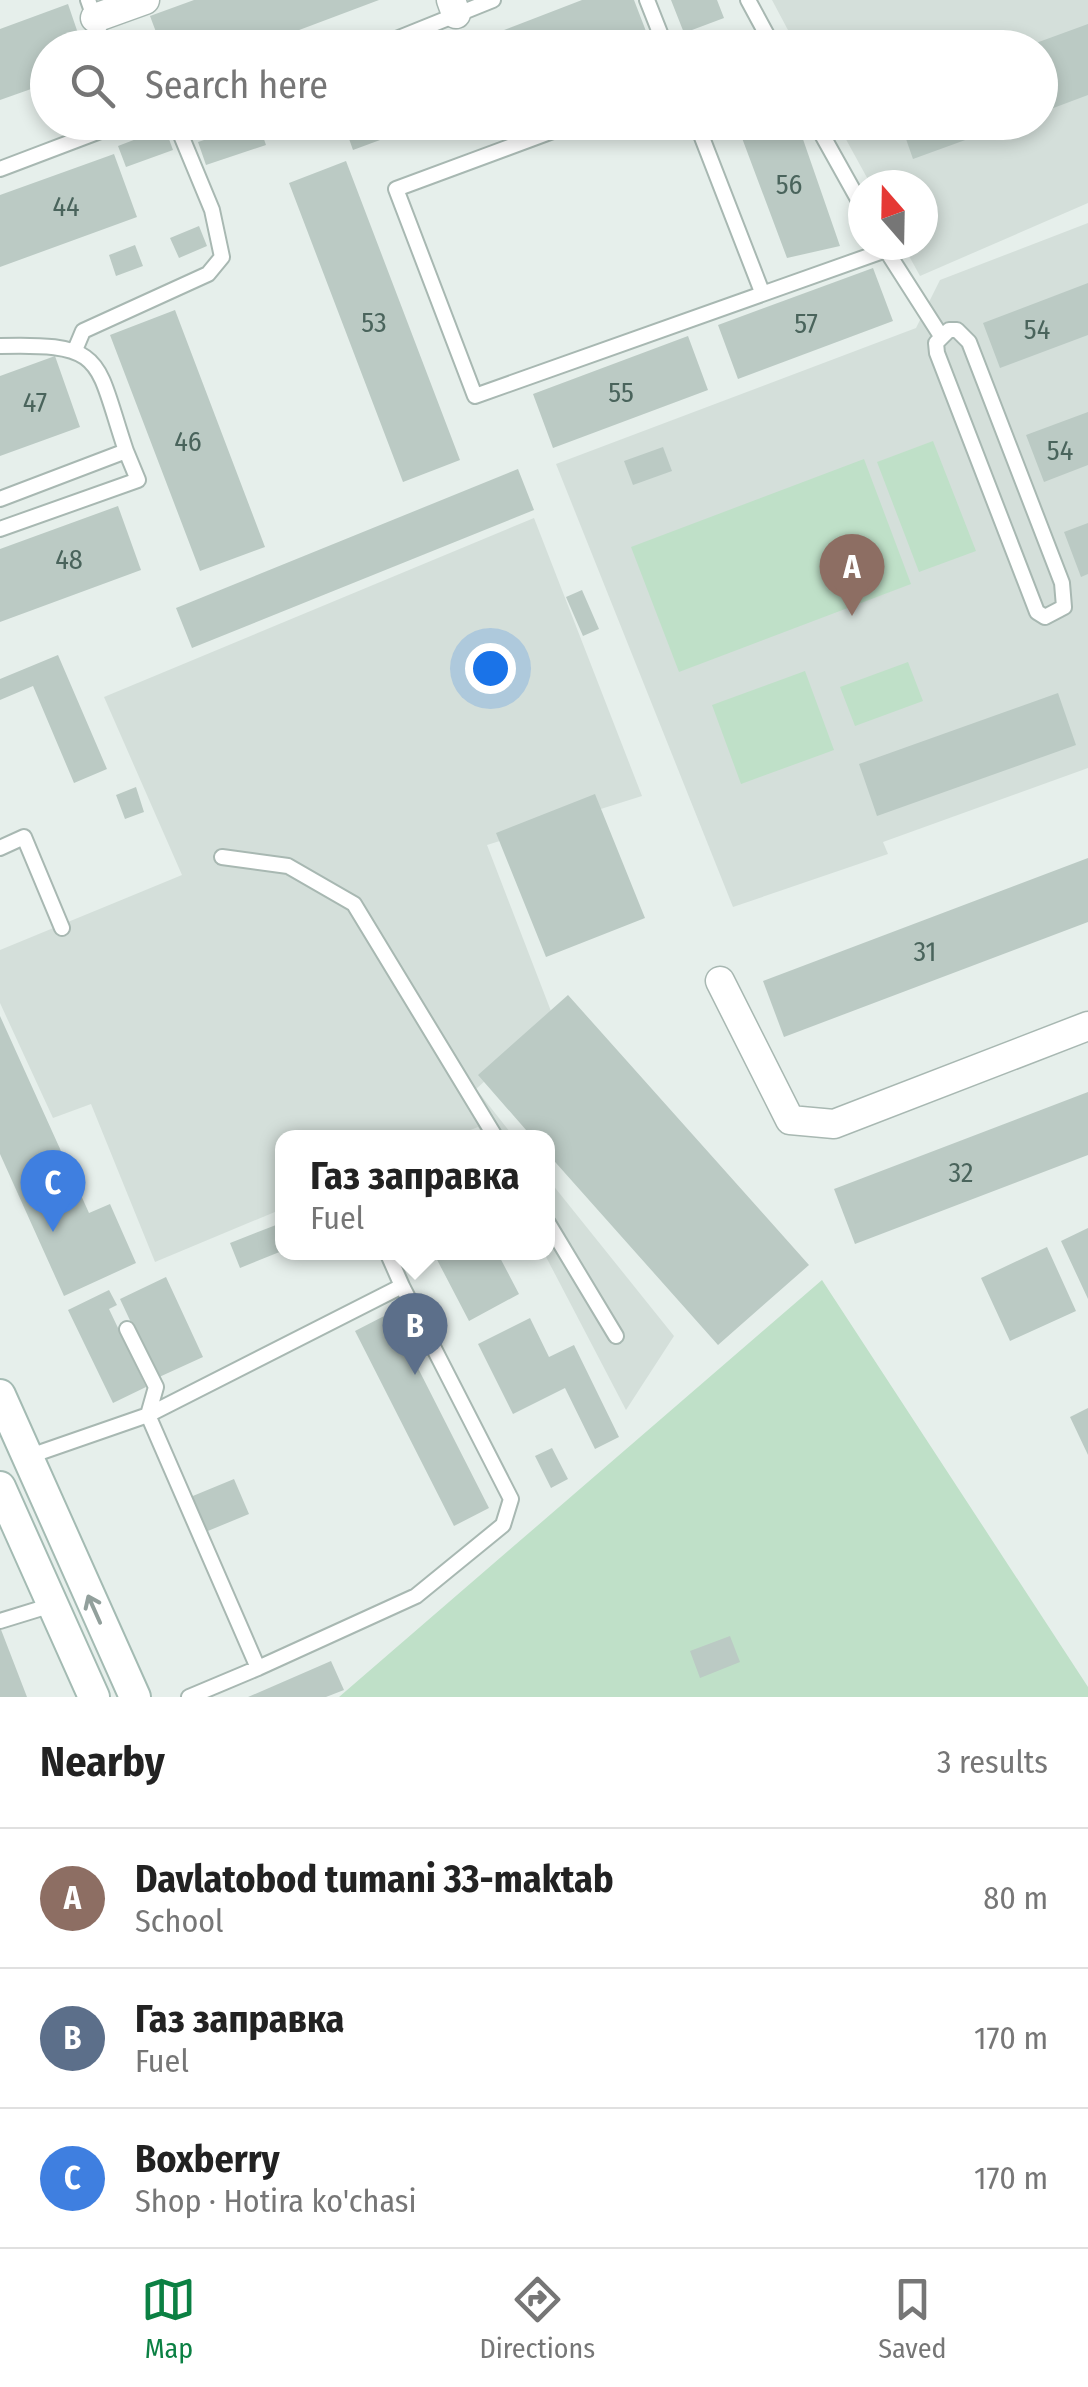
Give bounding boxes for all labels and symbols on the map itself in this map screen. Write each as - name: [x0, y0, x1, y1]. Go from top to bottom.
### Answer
- house number: 56: [776, 168, 802, 201]
- north arrow: [848, 170, 938, 260]
- house number: 44: [52, 190, 80, 223]
- house number: 53: [361, 306, 387, 339]
- house number: 57: [794, 307, 818, 340]
- house number: 54: [1024, 313, 1050, 346]
- house number: 55: [608, 376, 634, 409]
- house number: 47: [23, 386, 47, 419]
- house number: 46: [174, 425, 202, 458]
- house number: 54: [1047, 434, 1073, 467]
- pin: A: [820, 534, 884, 616]
- house number: 48: [55, 543, 83, 576]
- your location: [465, 643, 516, 694]
- house number: 31: [914, 935, 936, 968]
- pin: C: [20, 1150, 86, 1232]
- house number: 32: [949, 1156, 973, 1189]
- pin: B: [382, 1292, 448, 1375]
- one-way arrow: [84, 1594, 102, 1624]

